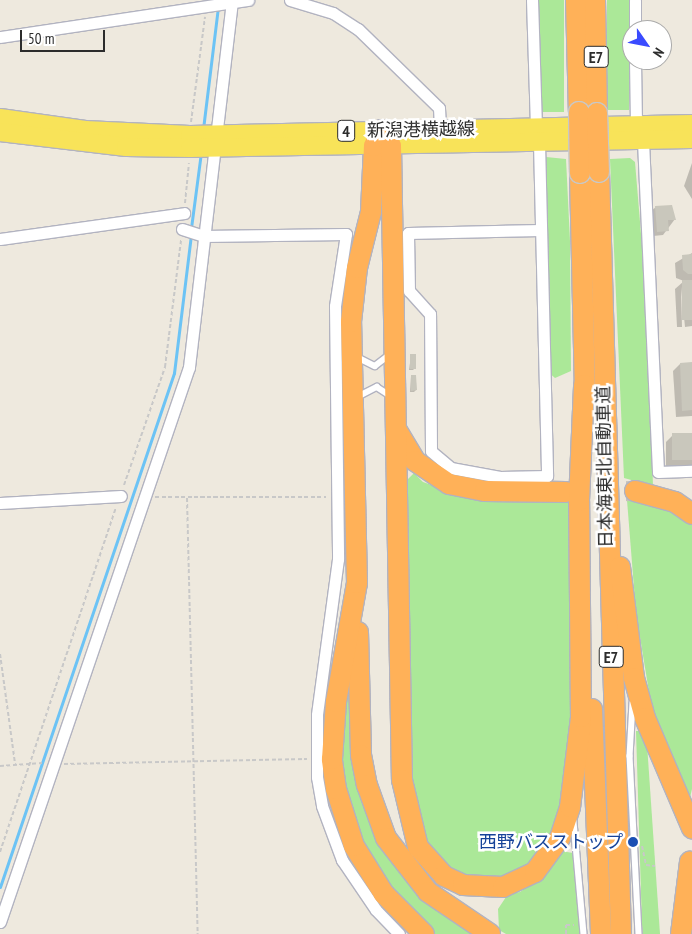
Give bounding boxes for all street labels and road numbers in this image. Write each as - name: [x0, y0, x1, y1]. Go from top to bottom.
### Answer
- road number: E7: [584, 44, 608, 70]
- road number: 4: [336, 118, 356, 144]
- street label: 新潟港横越線: [367, 118, 475, 142]
- street label: 日本海東北自動車道: [593, 386, 617, 548]
- road number: E7: [598, 644, 624, 670]

